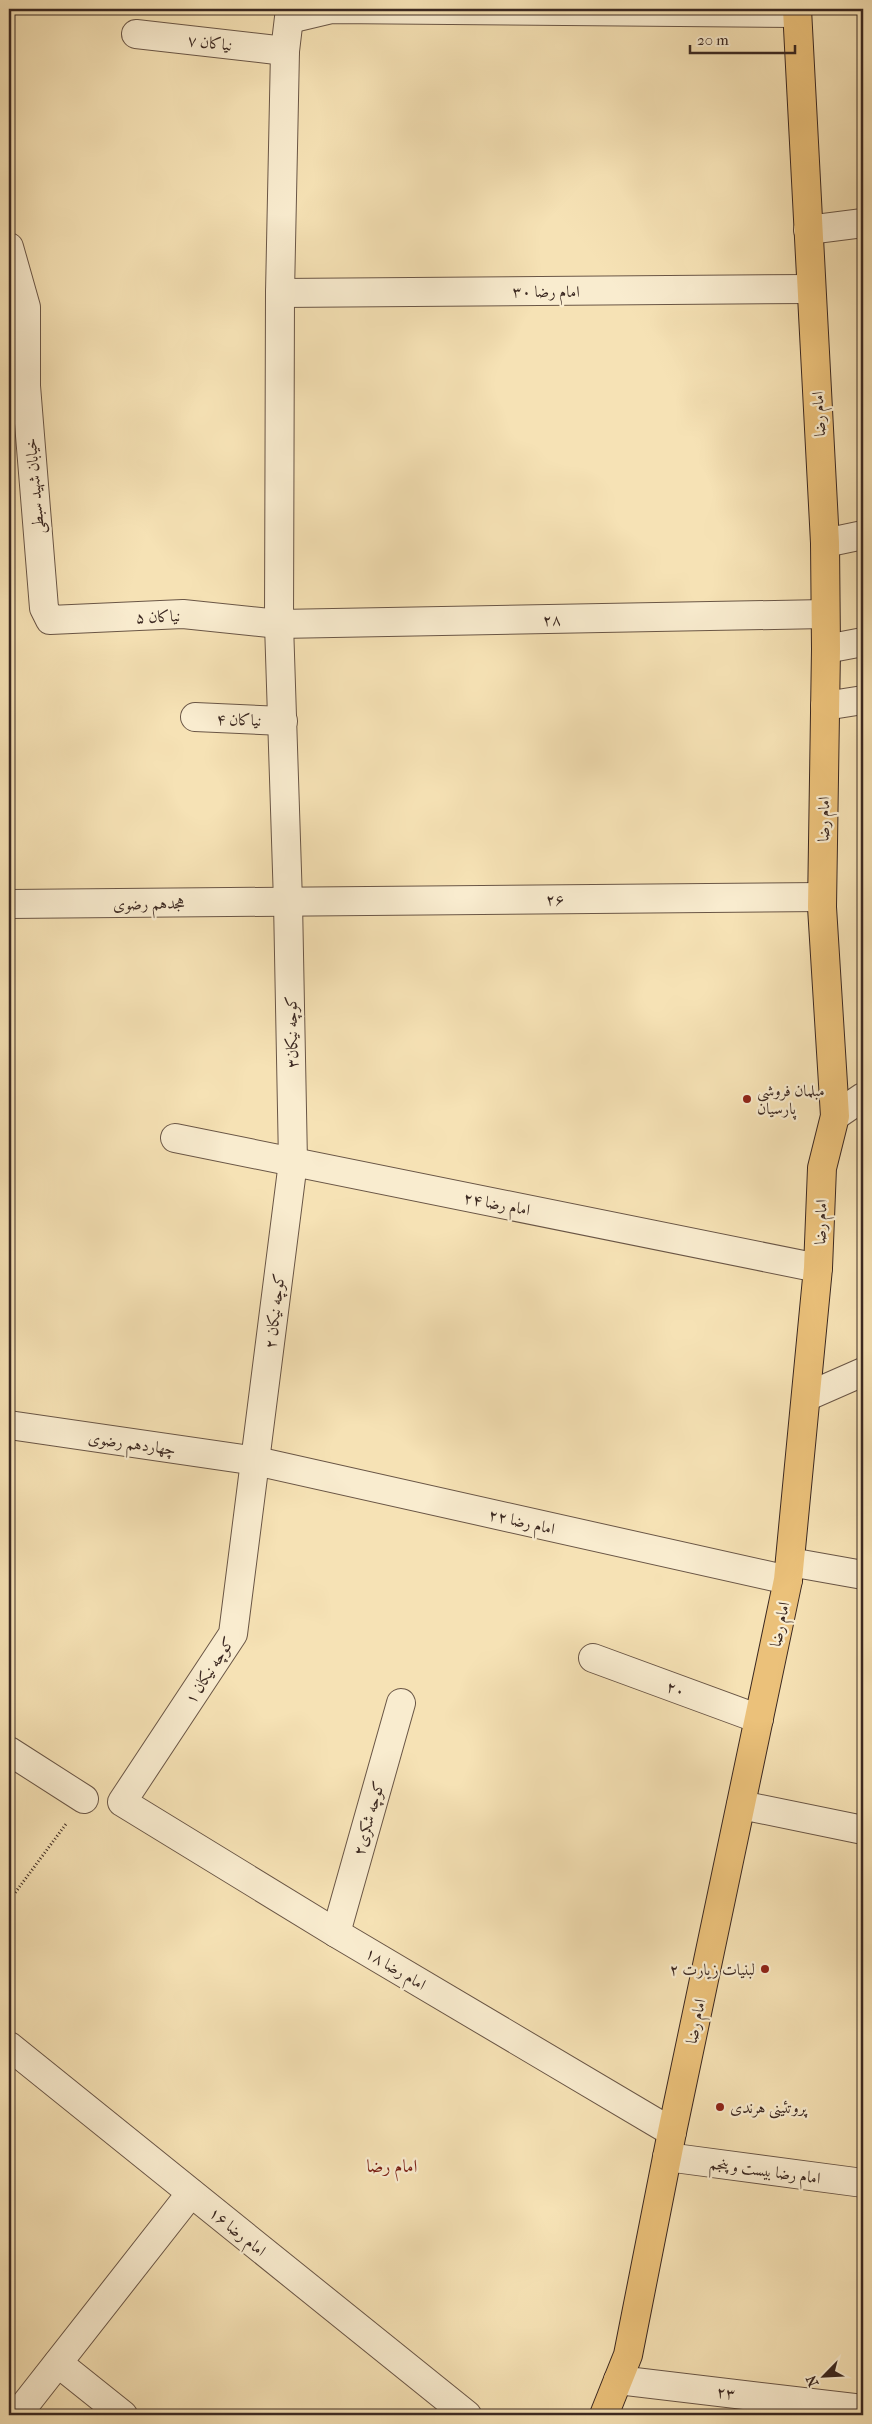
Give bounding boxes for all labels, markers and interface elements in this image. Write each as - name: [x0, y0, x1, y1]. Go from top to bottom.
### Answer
- scale bar: [690, 22, 794, 54]
- street label: ۷ نیاکان: [186, 30, 233, 55]
- text: 20 m: [697, 31, 729, 49]
- street label: امام رضا ۳۰: [512, 282, 580, 306]
- street label: امام رضا: [808, 391, 834, 437]
- street label: خیابان شهید سبطی: [21, 437, 50, 535]
- street label: ۵ نیاکان: [135, 606, 181, 627]
- street label: ۲۸: [542, 610, 562, 629]
- street label: ۴ نیاکان: [216, 709, 262, 730]
- street label: امام رضا: [814, 796, 838, 842]
- street label: ۲۶: [546, 890, 564, 909]
- street label: هجدهم رضوی: [113, 893, 185, 920]
- street label: کوچه نیکان۳: [281, 996, 304, 1068]
- place label: مبلمان فروشی پارسیان: [757, 1081, 825, 1120]
- marker: مبلمان فروشی پارسیان: [741, 1093, 753, 1105]
- street label: امام رضا ۲۴: [461, 1188, 532, 1224]
- street label: امام رضا: [810, 1199, 836, 1245]
- street label: کوچه نیکان ۲: [260, 1272, 291, 1350]
- street label: چهاردهم رضوی: [86, 1428, 177, 1465]
- street label: امام رضا ۲۲: [486, 1505, 557, 1543]
- street label: امام رضا: [765, 1600, 798, 1649]
- street label: کوچه نیکان ۱: [181, 1633, 240, 1708]
- street label: ۲۰: [664, 1676, 688, 1701]
- street label: کوچه شکری۲: [349, 1779, 390, 1858]
- street label: امام رضا ۱۸: [359, 1943, 430, 1998]
- place label: لبنیات زیارت ۲: [670, 1960, 755, 1980]
- marker: لبنیات زیارت ۲: [759, 1963, 771, 1975]
- street label: امام رضا: [681, 1997, 714, 2046]
- place label: پروتئینی هرندی: [730, 2098, 808, 2119]
- marker: پروتئینی هرندی: [714, 2101, 726, 2113]
- street label: امام رضا بیست و پنجم: [707, 2153, 822, 2194]
- district label: امام رضا: [367, 2156, 418, 2182]
- street label: امام رضا ۱۶: [202, 2203, 270, 2264]
- north arrow: [800, 2352, 850, 2402]
- text: N: [803, 2372, 823, 2389]
- street label: ۲۳: [715, 2382, 736, 2403]

